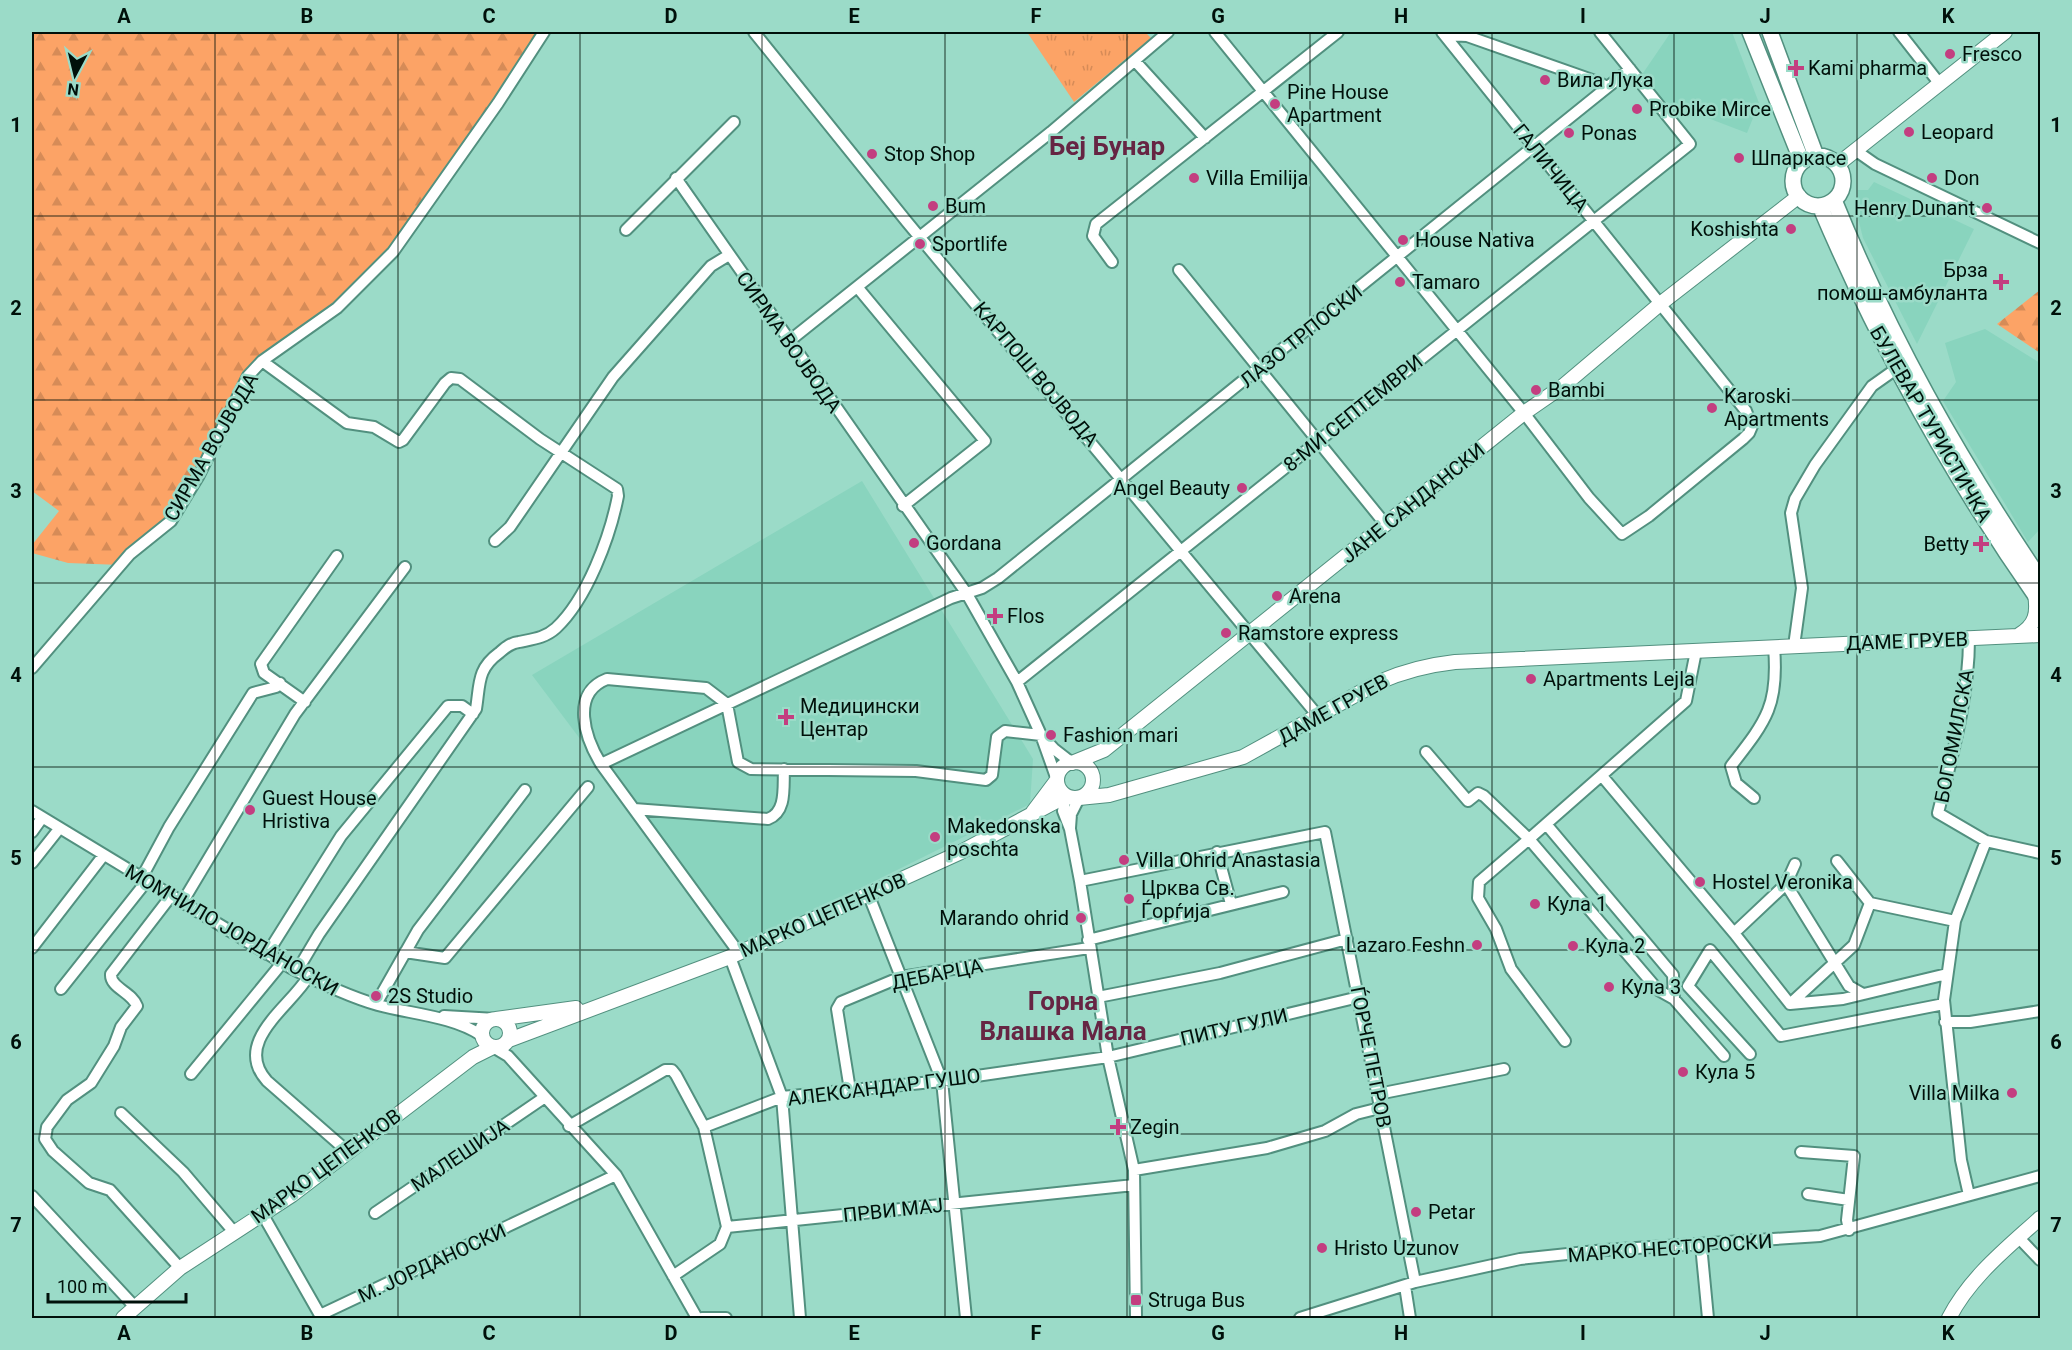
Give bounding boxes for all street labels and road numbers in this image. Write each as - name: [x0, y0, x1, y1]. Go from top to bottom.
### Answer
- street label: ГАЛИЧИЦА: [1508, 119, 1594, 217]
- street label: СИРМА ВОЈВОДА: [731, 267, 847, 417]
- street label: ЛАЗО ТРПОСКИ: [1235, 279, 1367, 393]
- street label: КАРПОШ ВОЈВОДА: [968, 297, 1104, 451]
- street label: БУЛЕВАР ТУРИСТИЧКА: [1865, 322, 1997, 526]
- street label: 8-МИ СЕПТЕМВРИ: [1279, 349, 1427, 477]
- street label: СИРМА ВОЈВОДА: [159, 369, 263, 525]
- street label: ЈАНЕ САНДАНСКИ: [1336, 438, 1490, 568]
- street label: ДАМЕ ГРУЕВ: [1846, 627, 1968, 655]
- street label: БОГОМИЛСКА: [1929, 667, 1979, 805]
- street label: ДАМЕ ГРУЕВ: [1274, 669, 1392, 749]
- street label: МОМЧИЛО ЈОРДАНОСКИ: [121, 859, 343, 1001]
- street label: МАРКО ЦЕПЕНКОВ: [736, 868, 910, 962]
- street label: ДЕБАРЦА: [889, 953, 985, 995]
- street label: ЃОРЧЕ ПЕТРОВ: [1346, 984, 1396, 1130]
- street label: ПИТУ ГУЛИ: [1178, 1003, 1290, 1051]
- street label: АЛЕКСАНДАР ГУШО: [786, 1063, 982, 1111]
- street label: МАРКО ЦЕПЕНКОВ: [246, 1104, 406, 1228]
- street label: МАЛЕШИЈА: [406, 1113, 514, 1197]
- street label: ПРВИ МАЈ: [842, 1193, 944, 1227]
- street label: М. ЈОРДАНОСКИ: [354, 1218, 510, 1308]
- street label: МАРКО НЕСТОРОСКИ: [1567, 1229, 1773, 1267]

